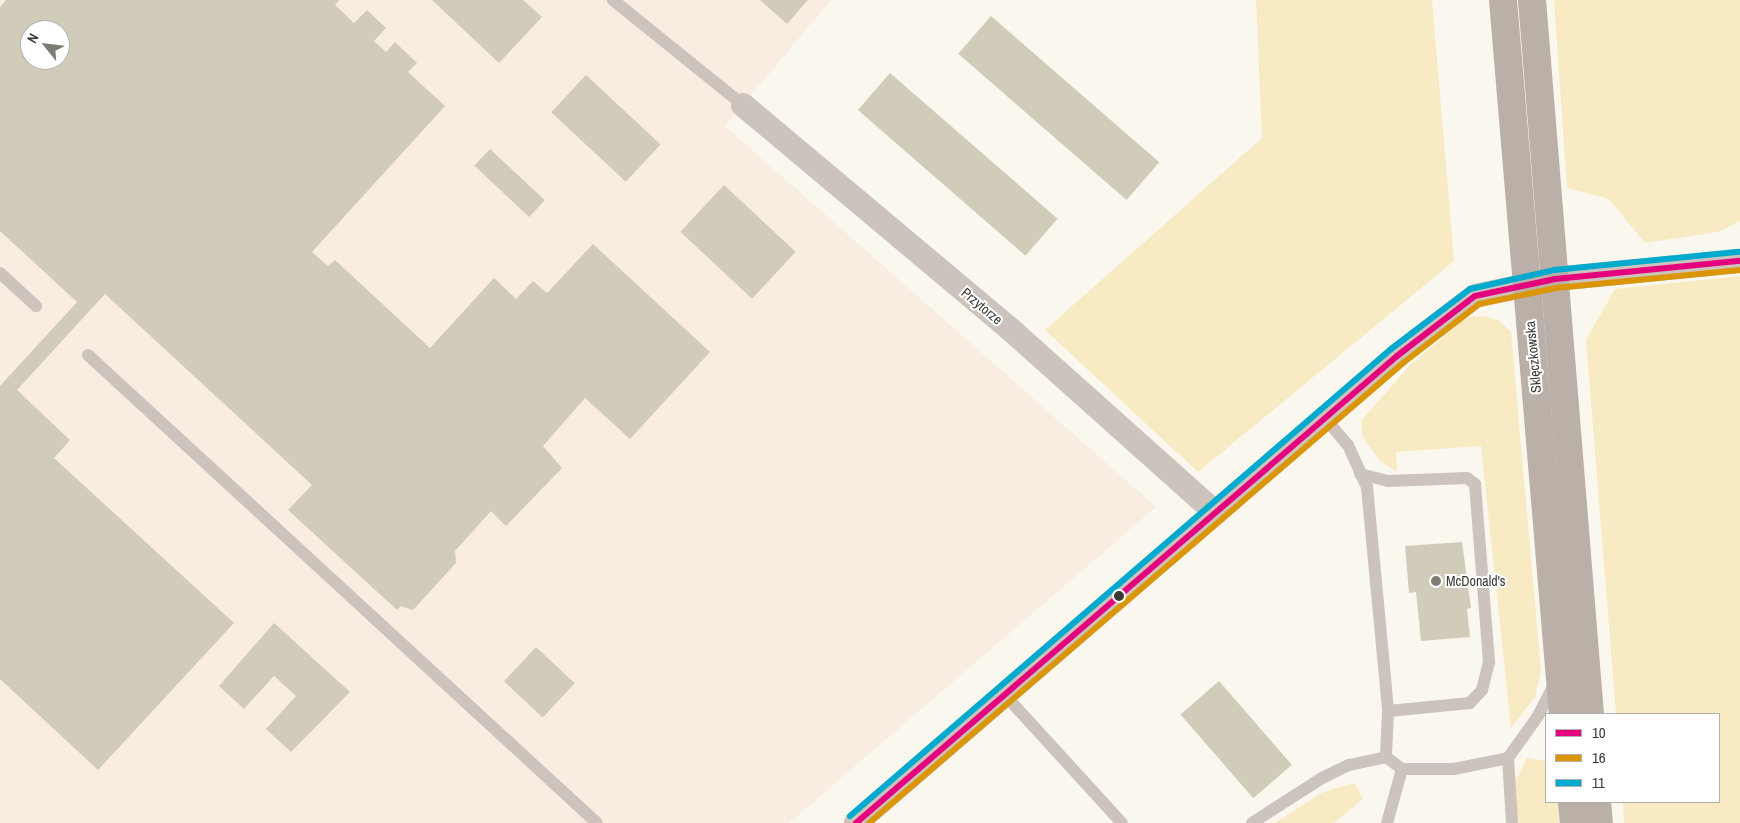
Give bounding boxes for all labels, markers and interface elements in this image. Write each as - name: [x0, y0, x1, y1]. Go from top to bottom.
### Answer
- north arrow: [20, 20, 70, 70]
- text: N: [23, 30, 43, 46]
- street label: Przytorze: [958, 284, 1006, 328]
- street label: Sklęczkowska: [1521, 320, 1545, 394]
- place label: McDonald's: [1446, 573, 1506, 589]
- marker: McDonald's: [1430, 575, 1442, 587]
- unlabelled marker: [1114, 591, 1124, 601]
- legend: [1545, 713, 1720, 803]
- text: 10: [1592, 722, 1606, 743]
- text: 16: [1592, 747, 1606, 768]
- text: 11: [1592, 772, 1605, 793]

